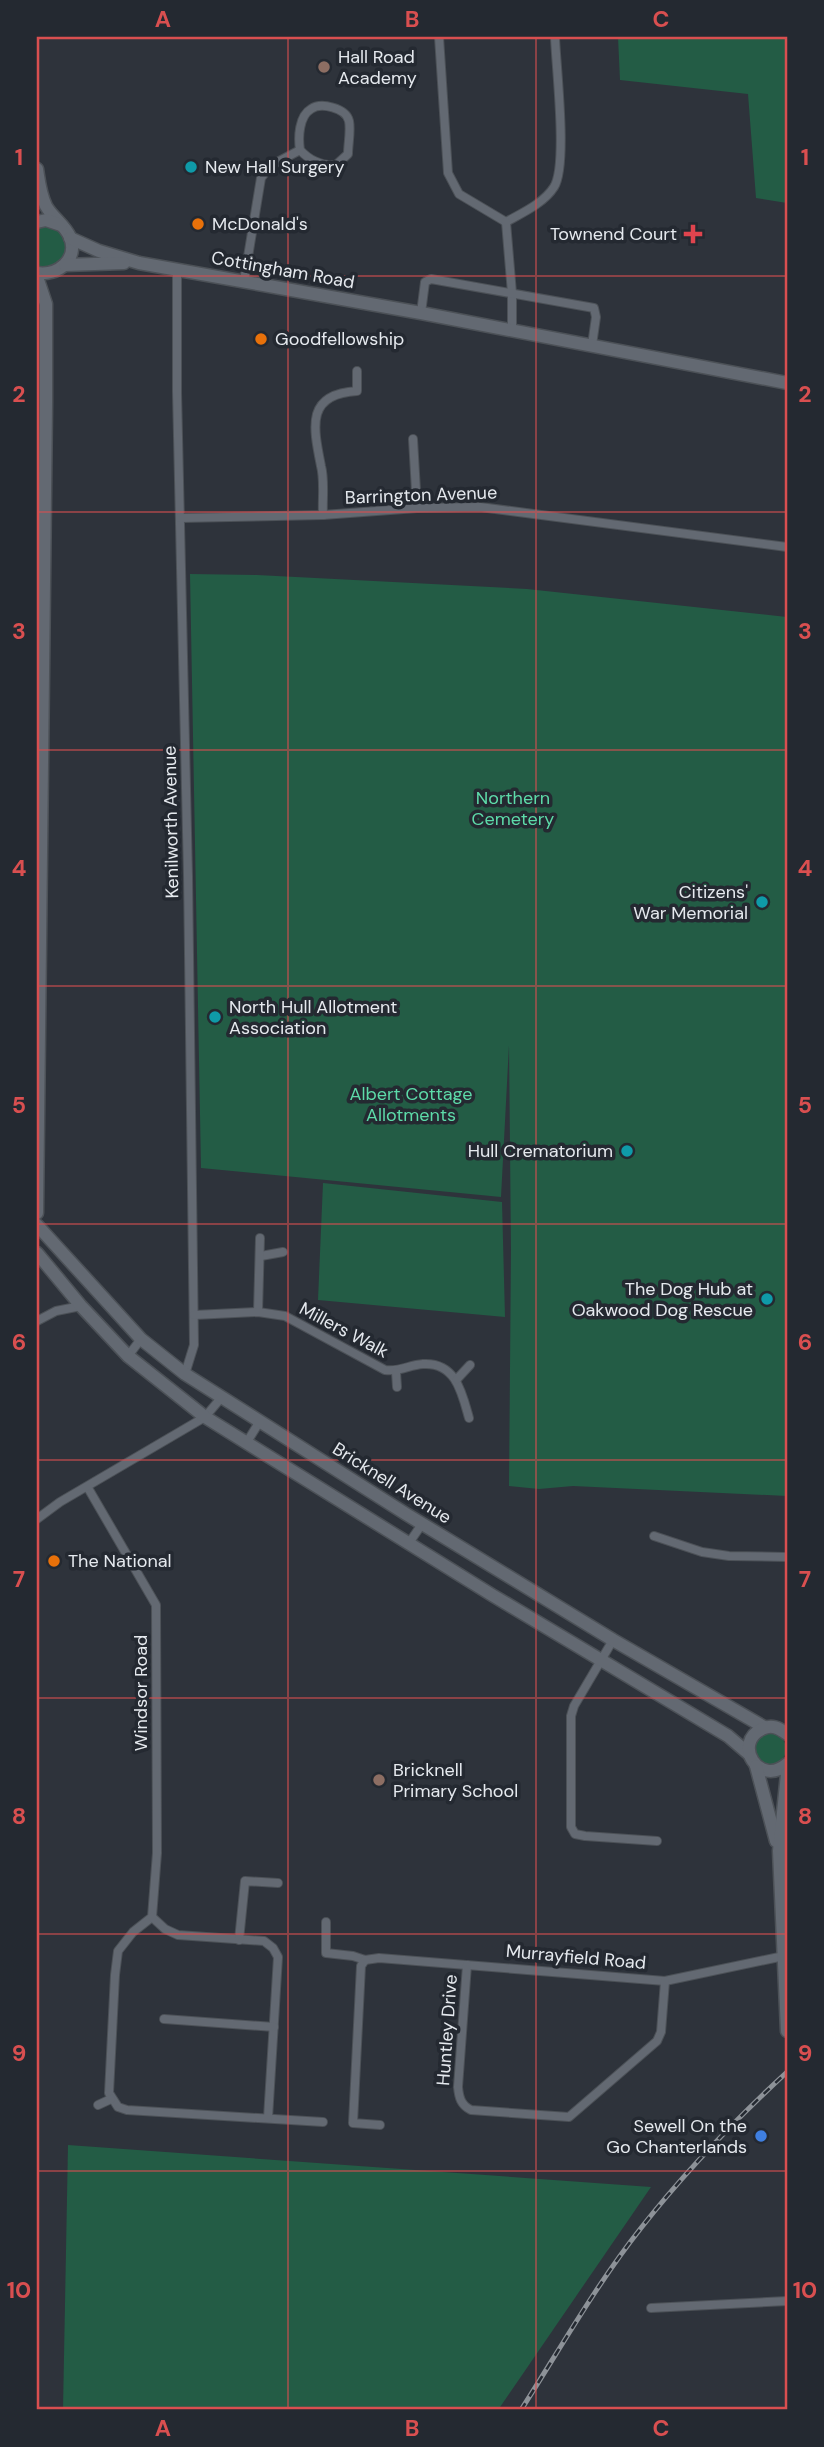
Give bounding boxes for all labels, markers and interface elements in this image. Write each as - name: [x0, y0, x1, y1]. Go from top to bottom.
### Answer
- text: A: [155, 4, 171, 34]
- text: B: [405, 4, 419, 34]
- text: C: [653, 4, 669, 34]
- place label: Hall Road Academy: [338, 45, 417, 90]
- marker: Hall Road Academy: [316, 59, 332, 75]
- text: 1: [15, 142, 23, 172]
- text: 1: [801, 142, 809, 172]
- place label: New Hall Surgery: [205, 155, 344, 179]
- marker: New Hall Surgery: [183, 159, 199, 175]
- place label: McDonald's: [212, 212, 308, 236]
- marker: McDonald's: [190, 216, 206, 232]
- place label: Townend Court: [550, 222, 677, 246]
- marker: Townend Court: [683, 224, 703, 244]
- street label: Cottingham Road: [210, 246, 356, 294]
- place label: Goodfellowship: [275, 327, 404, 351]
- marker: Goodfellowship: [253, 331, 269, 347]
- text: 2: [12, 379, 26, 409]
- text: 2: [798, 379, 812, 409]
- street label: Barrington Avenue: [344, 480, 498, 510]
- text: 3: [12, 616, 26, 646]
- text: 3: [798, 616, 812, 646]
- street label: Kenilworth Avenue: [158, 745, 184, 899]
- park label: Northern Cemetery: [472, 786, 554, 831]
- text: 4: [12, 853, 27, 883]
- text: 4: [798, 853, 813, 883]
- place label: Citizens' War Memorial: [633, 880, 748, 925]
- marker: Citizens' War Memorial: [754, 894, 770, 910]
- place label: North Hull Allotment Association: [229, 995, 397, 1040]
- marker: North Hull Allotment Association: [207, 1009, 223, 1025]
- park label: Albert Cottage Allotments: [350, 1082, 473, 1127]
- text: 5: [12, 1090, 26, 1120]
- text: 5: [798, 1090, 812, 1120]
- place label: Hull Crematorium: [468, 1139, 613, 1163]
- marker: Hull Crematorium: [619, 1143, 635, 1159]
- place label: The Dog Hub at Oakwood Dog Rescue: [572, 1277, 753, 1322]
- marker: The Dog Hub at Oakwood Dog Rescue: [759, 1291, 775, 1307]
- street label: Millers Walk: [295, 1296, 393, 1364]
- text: 6: [12, 1327, 26, 1357]
- text: 6: [798, 1327, 812, 1357]
- street label: Bricknell Avenue: [328, 1437, 456, 1529]
- place label: The National: [68, 1549, 172, 1573]
- marker: The National: [46, 1553, 62, 1569]
- text: 7: [13, 1564, 25, 1594]
- text: 7: [799, 1564, 811, 1594]
- street label: Windsor Road: [129, 1635, 153, 1751]
- place label: Bricknell Primary School: [393, 1758, 518, 1803]
- marker: Bricknell Primary School: [371, 1772, 387, 1788]
- text: 8: [12, 1801, 26, 1831]
- text: 8: [798, 1801, 812, 1831]
- street label: Murrayfield Road: [505, 1939, 647, 1975]
- street label: Huntley Drive: [431, 1974, 463, 2086]
- text: 9: [12, 2038, 26, 2068]
- text: 9: [798, 2038, 812, 2068]
- place label: Sewell On the Go Chanterlands: [606, 2114, 747, 2159]
- marker: Sewell On the Go Chanterlands: [753, 2128, 769, 2144]
- text: 10: [7, 2275, 31, 2305]
- text: 10: [793, 2275, 817, 2305]
- text: A: [155, 2413, 171, 2443]
- text: B: [405, 2413, 419, 2443]
- text: C: [653, 2413, 669, 2443]

